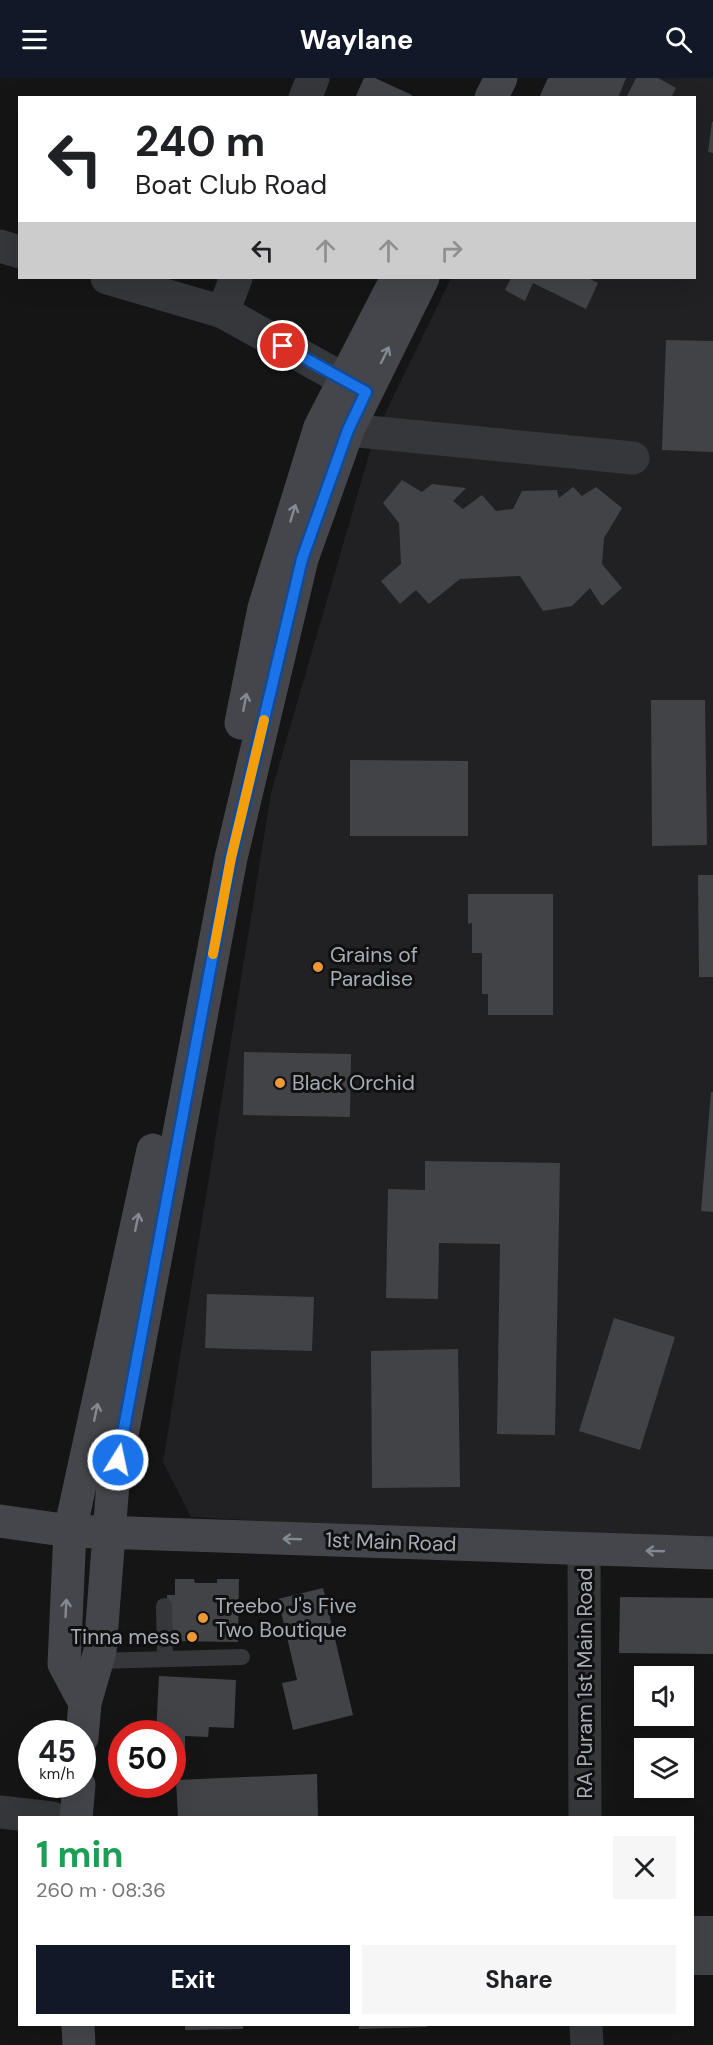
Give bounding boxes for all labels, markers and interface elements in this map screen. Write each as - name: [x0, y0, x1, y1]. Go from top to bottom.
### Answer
- text: Waylane: [300, 22, 413, 57]
- icon: menu: [18, 23, 51, 56]
- icon: search: [662, 23, 695, 56]
- text: 240 m: [135, 114, 265, 169]
- icon: left: [36, 120, 114, 198]
- text: Boat Club Road: [135, 167, 327, 202]
- icon: left: [246, 234, 279, 267]
- icon: ahead: [309, 234, 342, 267]
- icon: ahead: [372, 234, 405, 267]
- icon: right: [435, 234, 468, 267]
- pin: [257, 320, 308, 371]
- icon: arrive: [266, 329, 299, 362]
- one-way arrow: [379, 346, 391, 364]
- one-way arrow: [288, 504, 299, 523]
- one-way arrow: [240, 693, 251, 712]
- place label: Grains of Paradise: [330, 941, 418, 993]
- marker: Grains of Paradise: [311, 960, 325, 974]
- place label: Black Orchid: [292, 1069, 415, 1097]
- marker: Black Orchid: [273, 1076, 287, 1090]
- one-way arrow: [132, 1213, 144, 1232]
- one-way arrow: [91, 1403, 102, 1423]
- position arrow: [86, 1428, 150, 1492]
- street label: 1st Main Road: [325, 1526, 457, 1558]
- one-way arrow: [282, 1533, 302, 1544]
- one-way arrow: [645, 1546, 665, 1557]
- street label: RA Puram 1st Main Road: [571, 1568, 599, 1798]
- place label: Treebo J's Five Two Boutique: [215, 1592, 357, 1644]
- one-way arrow: [61, 1599, 72, 1619]
- marker: Treebo J's Five Two Boutique: [196, 1611, 210, 1625]
- place label: Tinna mess: [70, 1623, 180, 1651]
- marker: Tinna mess: [185, 1630, 199, 1644]
- map controls: [634, 1666, 694, 1798]
- button: sound: [634, 1666, 694, 1726]
- speed limit sign: 50: [108, 1720, 186, 1798]
- text: 45: [38, 1732, 76, 1771]
- button: layers: [634, 1738, 694, 1798]
- text: km/h: [39, 1764, 75, 1784]
- text: 1 min: [36, 1831, 124, 1878]
- button: close: [613, 1836, 676, 1899]
- text: 260 m · 08:36: [36, 1877, 166, 1903]
- button: Exit: [36, 1945, 350, 2014]
- button: Share: [362, 1945, 676, 2014]

